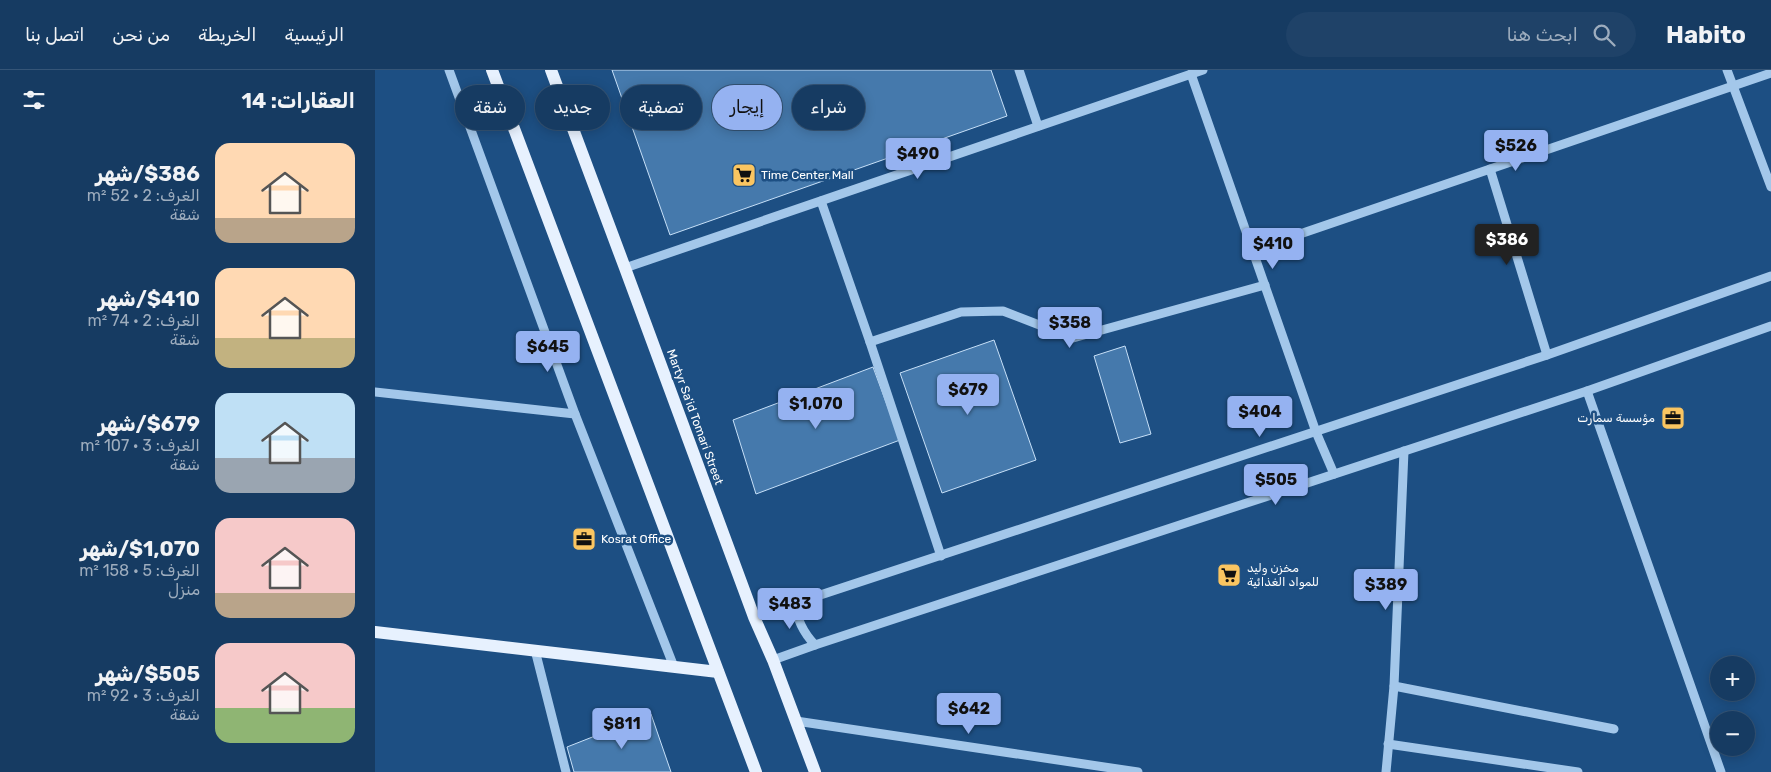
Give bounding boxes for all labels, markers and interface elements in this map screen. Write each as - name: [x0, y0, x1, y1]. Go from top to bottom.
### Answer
- search box: [1286, 12, 1636, 57]
- icon: search: [1590, 21, 1618, 49]
- text: Habito: [1666, 21, 1746, 49]
- text: ابحث هنا: [1506, 23, 1578, 46]
- text: اتصل بنا: [25, 24, 84, 46]
- text: من نحن: [112, 24, 170, 46]
- text: الخريطة: [198, 24, 256, 46]
- text: الرئيسية: [284, 24, 344, 46]
- chip: شقة: [455, 85, 525, 130]
- chip: جديد: [535, 85, 610, 130]
- chip: تصفية: [620, 85, 702, 130]
- chip: إيجار: [712, 85, 782, 130]
- chip: شراء: [792, 85, 865, 130]
- icon: filters: [20, 86, 48, 114]
- text: العقارات: 14: [242, 88, 355, 113]
- pin: $526: [1486, 129, 1546, 172]
- text: $526: [1495, 136, 1537, 155]
- pin: $490: [888, 138, 948, 180]
- text: $490: [897, 144, 939, 163]
- text: $386/شهر: [95, 161, 200, 186]
- supermarket icon: Time Center Mall: [731, 162, 757, 188]
- icon: home: [255, 163, 315, 223]
- place label: Time Center Mall: [761, 168, 854, 182]
- text: الغرف: 2 · 52 m²: [87, 186, 200, 205]
- text: شقة: [170, 205, 200, 224]
- pin: $386: [1477, 224, 1537, 266]
- pin: $410: [1243, 228, 1303, 270]
- text: $386: [1486, 230, 1528, 249]
- text: $410: [1253, 234, 1293, 253]
- text: $410/شهر: [98, 286, 200, 311]
- icon: home: [255, 288, 315, 348]
- pin: $358: [1040, 306, 1100, 349]
- text: الغرف: 2 · 74 m²: [88, 311, 200, 330]
- text: $358: [1049, 313, 1091, 332]
- text: شقة: [170, 330, 200, 349]
- pin: $645: [518, 330, 578, 373]
- text: $645: [527, 337, 569, 356]
- street label: Martyr Sa'id Tomari Street: [664, 347, 726, 487]
- pin: $679: [938, 374, 998, 416]
- text: $679: [948, 380, 988, 399]
- pin: $1,070: [775, 388, 857, 430]
- text: $1,070: [789, 394, 843, 413]
- pin: $404: [1230, 396, 1290, 438]
- text: $404: [1238, 402, 1282, 421]
- office icon: مؤسسة سمارت: [1660, 405, 1686, 431]
- text: $679/شهر: [98, 411, 200, 436]
- place label: مؤسسة سمارت: [1577, 411, 1655, 426]
- icon: home: [255, 413, 315, 473]
- text: الغرف: 3 · 107 m²: [80, 436, 200, 455]
- text: شقة: [170, 455, 200, 474]
- pin: $505: [1246, 464, 1306, 506]
- text: $505: [1255, 470, 1297, 489]
- office icon: Kosrat Office: [571, 526, 597, 552]
- place label: Kosrat Office: [601, 532, 672, 546]
- text: $1,070/شهر: [80, 536, 200, 561]
- icon: home: [255, 538, 315, 598]
- text: الغرف: 5 · 158 m²: [79, 561, 200, 580]
- place label: مخزن وليد للمواد الغذائية: [1247, 561, 1319, 590]
- supermarket icon: مخزن وليد للمواد الغذائية: [1216, 562, 1242, 588]
- pin: $389: [1356, 568, 1416, 611]
- text: $389: [1365, 575, 1407, 594]
- text: منزل: [168, 580, 200, 599]
- pin: $483: [760, 588, 820, 630]
- text: $483: [769, 594, 812, 613]
- map controls: [1710, 656, 1755, 756]
- button: +: [1710, 656, 1755, 701]
- text: $505/شهر: [96, 661, 200, 686]
- icon: home: [255, 663, 315, 723]
- text: الغرف: 3 · 92 m²: [87, 686, 200, 705]
- pin: $642: [939, 692, 999, 735]
- text: $642: [948, 699, 990, 718]
- text: شقة: [170, 705, 200, 724]
- pin: $811: [592, 708, 652, 750]
- button: −: [1710, 711, 1755, 756]
- text: $811: [603, 714, 641, 733]

